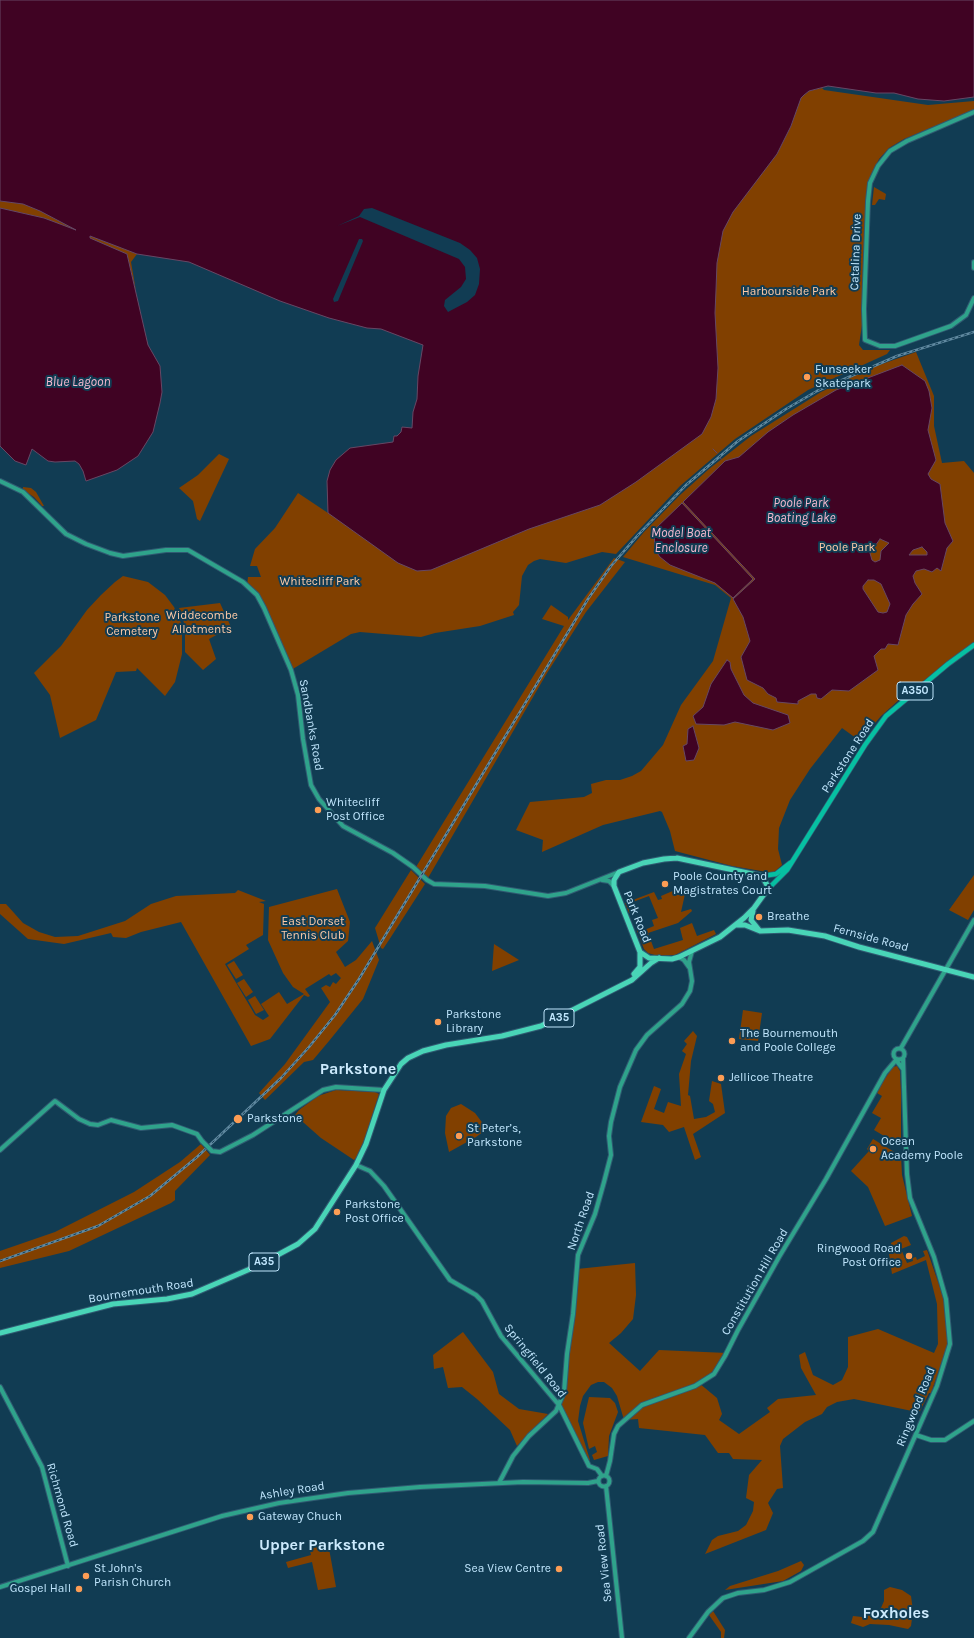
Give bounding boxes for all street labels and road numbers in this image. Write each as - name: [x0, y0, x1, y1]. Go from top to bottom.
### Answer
- street label: Catalina Drive: [847, 213, 865, 291]
- street label: Sandbanks Road: [296, 678, 326, 772]
- road number: A350: [897, 682, 933, 700]
- street label: Parkstone Road: [819, 716, 877, 796]
- street label: Park Road: [620, 889, 654, 945]
- street label: Fernside Road: [832, 921, 910, 955]
- road number: A35: [544, 1009, 574, 1027]
- street label: North Road: [564, 1190, 598, 1252]
- street label: Constitution Hill Road: [719, 1226, 791, 1338]
- road number: A35: [249, 1253, 279, 1271]
- street label: Bournemouth Road: [87, 1276, 195, 1306]
- street label: Springfield Road: [501, 1321, 569, 1401]
- street label: Ringwood Road: [894, 1365, 938, 1449]
- street label: Richmond Road: [43, 1461, 81, 1549]
- street label: Ashley Road: [258, 1479, 326, 1503]
- street label: Sea View Road: [593, 1523, 615, 1603]

